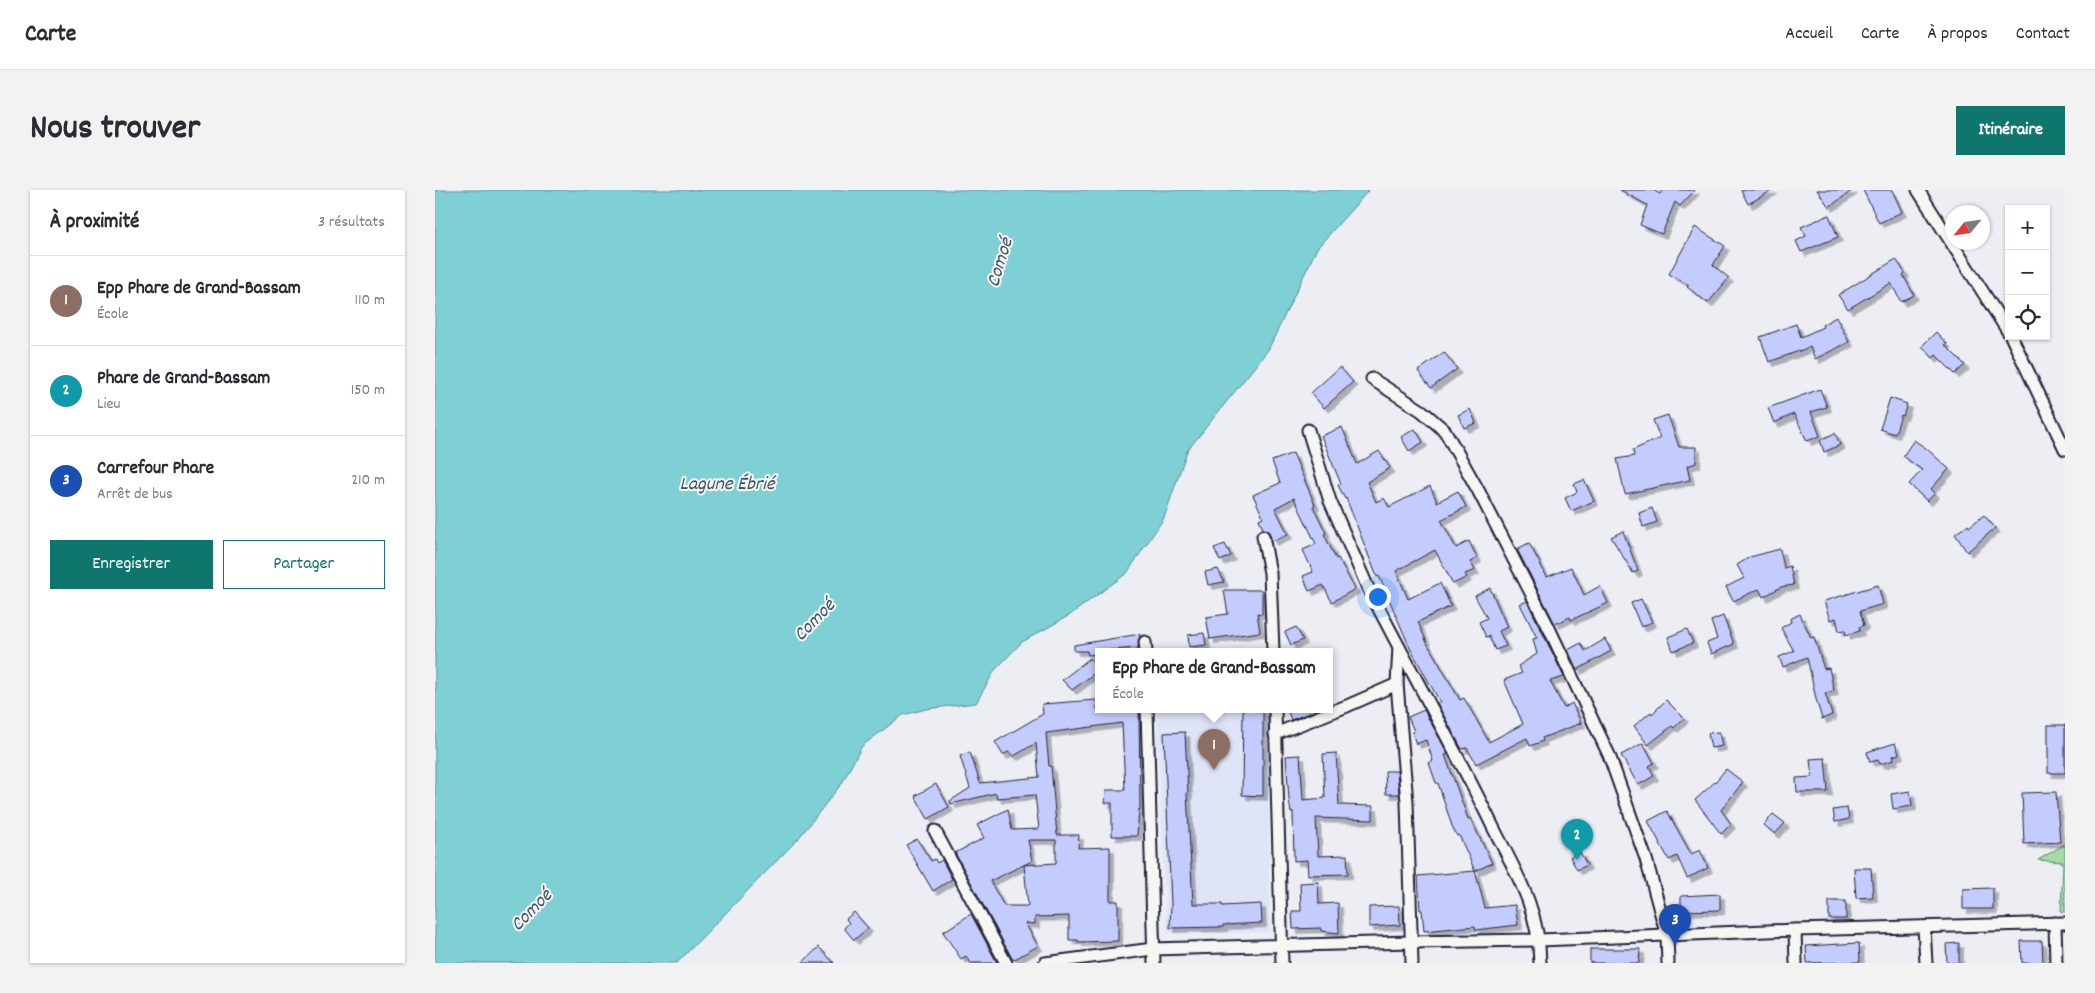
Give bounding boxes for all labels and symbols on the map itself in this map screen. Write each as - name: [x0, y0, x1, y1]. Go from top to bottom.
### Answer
- north arrow: [1945, 205, 1990, 250]
- water label: Comoé: [980, 233, 1022, 291]
- water label: Lagune Ébrié: [680, 471, 777, 499]
- your location: [1365, 584, 1391, 610]
- water label: Comoé: [788, 592, 844, 649]
- pin: 1: [1198, 729, 1230, 770]
- pin: 2: [1561, 819, 1593, 860]
- water label: Comoé: [505, 882, 561, 939]
- pin: 3: [1659, 904, 1691, 945]

